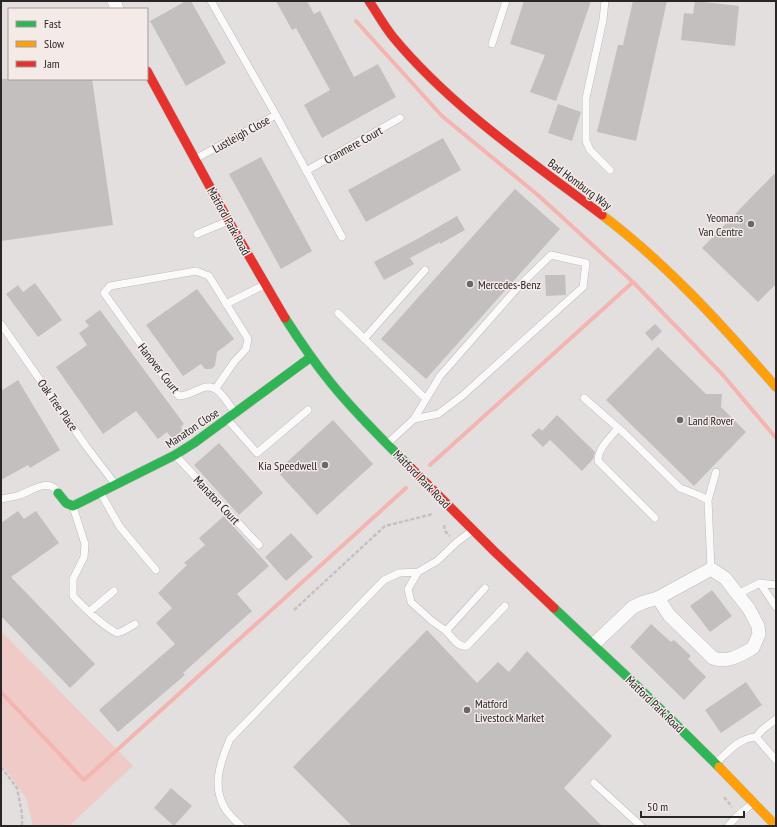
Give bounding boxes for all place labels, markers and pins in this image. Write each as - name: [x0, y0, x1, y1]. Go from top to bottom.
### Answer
- place label: Yeomans Van Centre: [697, 210, 743, 239]
- marker: Yeomans Van Centre: [746, 219, 756, 229]
- place label: Mercedes-Benz: [478, 277, 541, 292]
- marker: Mercedes-Benz: [465, 279, 475, 289]
- place label: Land Rover: [688, 413, 735, 428]
- marker: Land Rover: [675, 415, 685, 425]
- place label: Kia Speedwell: [258, 458, 317, 473]
- marker: Kia Speedwell: [320, 460, 330, 470]
- place label: Matford Livestock Market: [475, 696, 545, 725]
- marker: Matford Livestock Market: [462, 705, 472, 715]

